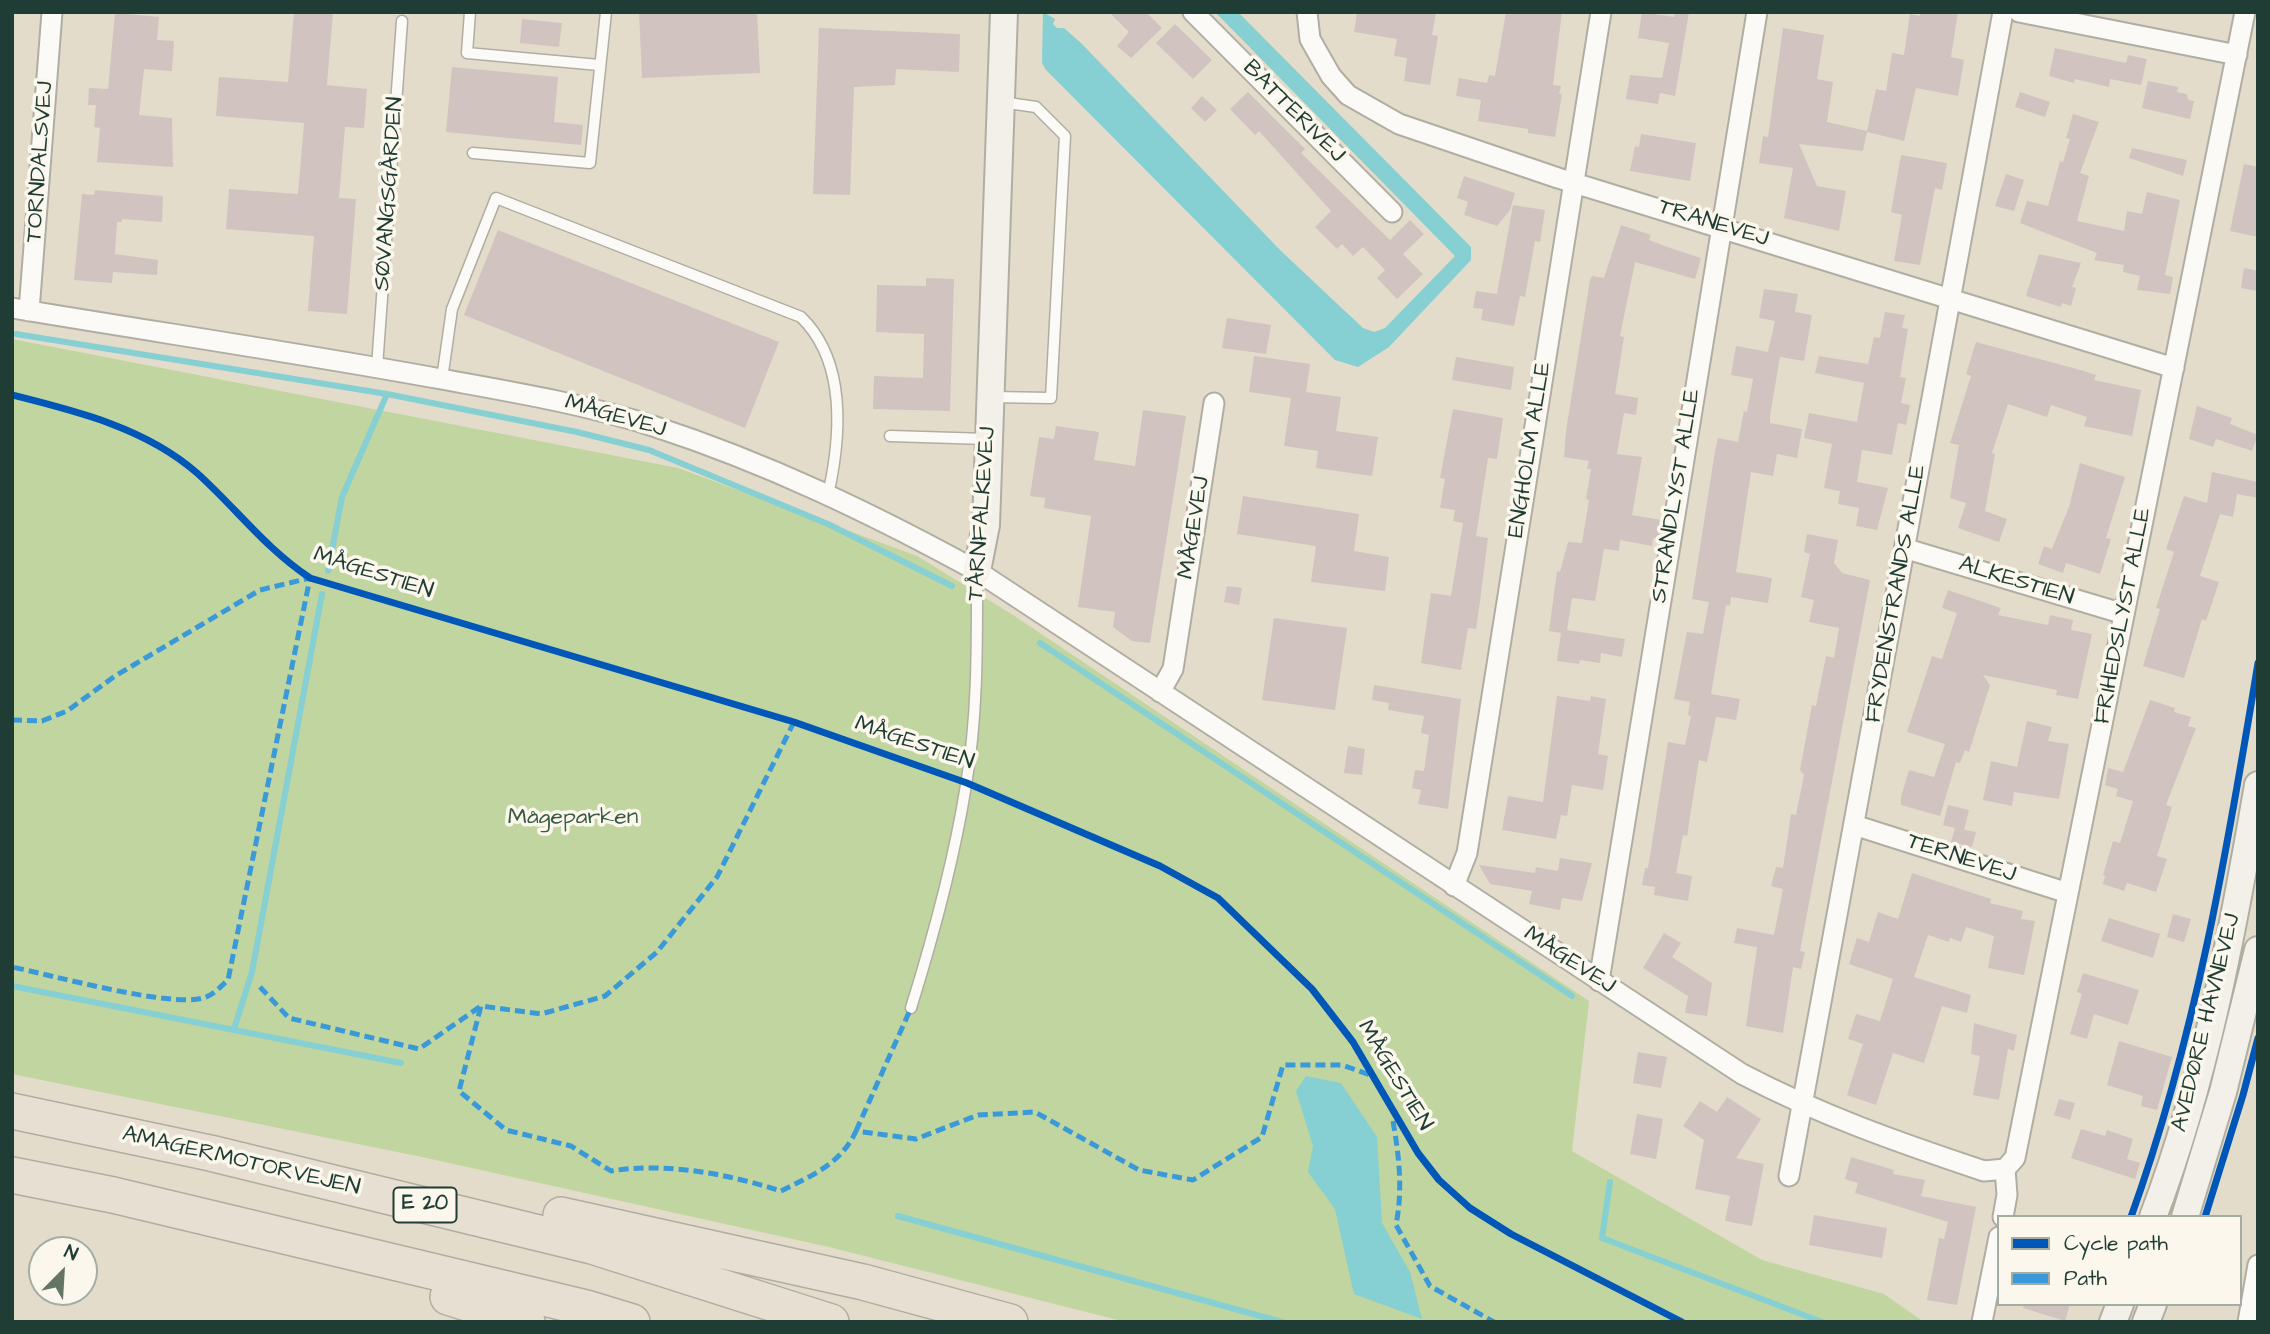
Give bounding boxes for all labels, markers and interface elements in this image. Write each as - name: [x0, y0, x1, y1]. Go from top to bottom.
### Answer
- street label: BATTERIVEJ: [1236, 55, 1350, 169]
- street label: TORNDALSVEJ: [22, 81, 60, 243]
- street label: SØVANGSGÅRDEN: [369, 96, 411, 292]
- street label: TRANEVEJ: [1655, 194, 1771, 254]
- street label: ENGHOLM ALLE: [1503, 360, 1559, 540]
- street label: STRANDLYST ALLE: [1646, 387, 1708, 605]
- street label: MÅGEVEJ: [561, 389, 669, 445]
- street label: TÅRNFALKEVEJ: [963, 426, 1003, 602]
- street label: FRYDENSTRANDS ALLE: [1861, 463, 1933, 725]
- street label: MÅGEVEJ: [1173, 475, 1217, 581]
- street label: FRIHEDSLYST ALLE: [2089, 506, 2159, 726]
- street label: MÅGESTIEN: [310, 542, 436, 606]
- street label: ALKESTIEN: [1955, 551, 2077, 613]
- street label: MÅGESTIEN: [851, 711, 977, 777]
- park label: Mågeparken: [508, 804, 638, 832]
- street label: TERNEVEJ: [1903, 828, 2019, 890]
- street label: AVEDØRE HAVNEVEJ: [2167, 911, 2247, 1135]
- street label: MÅGEVEJ: [1518, 921, 1620, 1001]
- street label: MÅGESTIEN: [1350, 1016, 1438, 1136]
- street label: AMAGERMOTORVEJEN: [119, 1121, 363, 1203]
- road number: E 20: [394, 1188, 457, 1222]
- legend: [1997, 1215, 2242, 1306]
- text: Cycle path: [2064, 1229, 2168, 1258]
- north arrow: [28, 1236, 98, 1306]
- text: N: [60, 1238, 82, 1268]
- text: Path: [2064, 1264, 2107, 1293]

